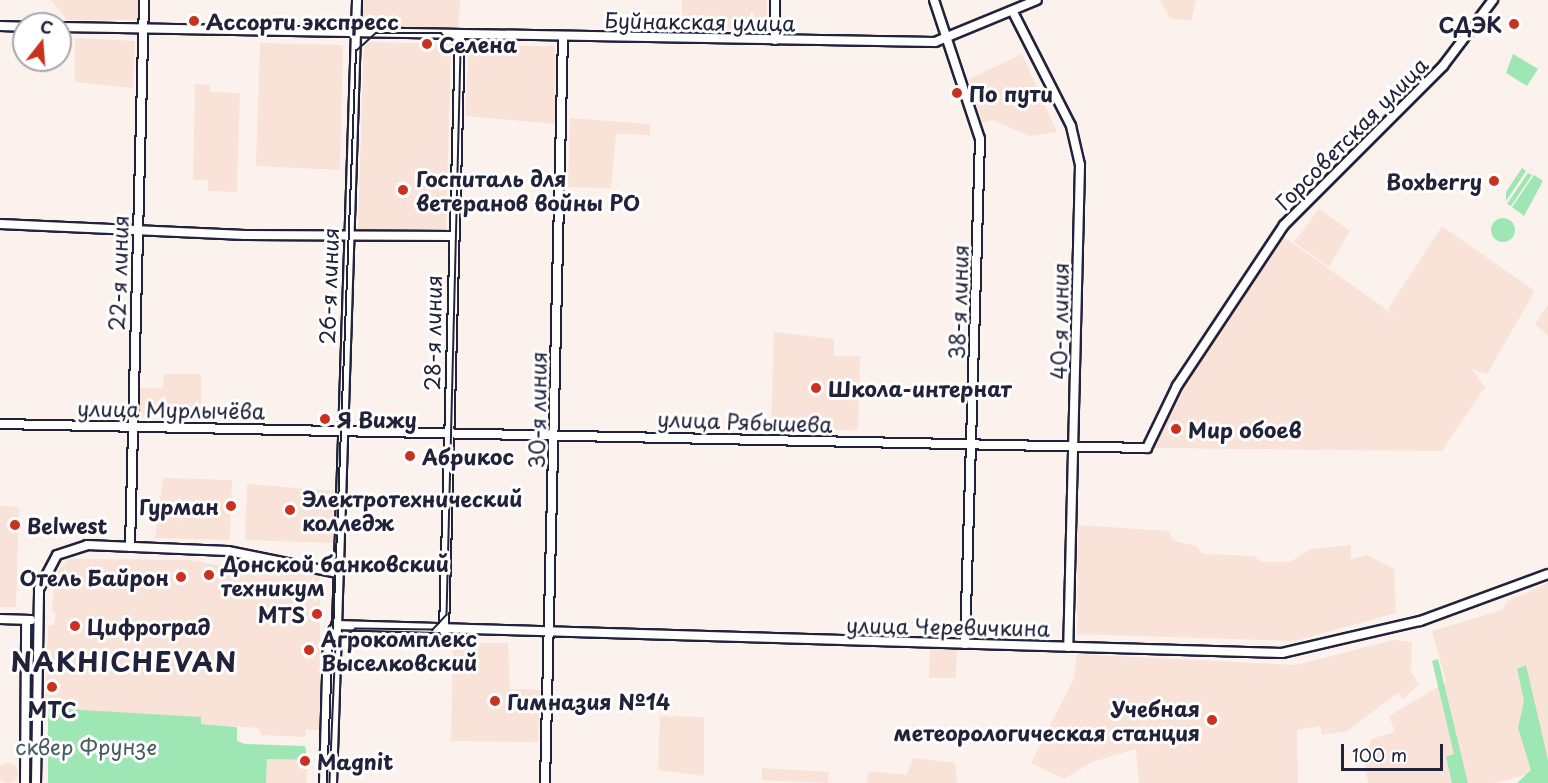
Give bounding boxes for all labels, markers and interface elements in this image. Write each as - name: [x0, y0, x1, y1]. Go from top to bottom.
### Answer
- street label: Буйнакская улица: [603, 7, 797, 35]
- place label: Ассорти экспресс: [206, 8, 399, 34]
- place label: СДЭК: [1438, 11, 1502, 37]
- north arrow: [12, 12, 72, 72]
- text: С: [37, 13, 56, 40]
- marker: Ассорти экспресс: [187, 14, 201, 28]
- marker: СДЭК: [1507, 17, 1521, 31]
- place label: Селена: [439, 31, 517, 57]
- marker: Селена: [420, 37, 434, 51]
- street label: Горсоветская улица: [1269, 51, 1433, 215]
- place label: По пути: [969, 80, 1054, 106]
- marker: По пути: [950, 86, 964, 100]
- place label: Госпиталь для ветеранов войны РО: [416, 165, 642, 215]
- place label: Boxberry: [1386, 168, 1482, 194]
- marker: Boxberry: [1487, 174, 1501, 188]
- marker: Госпиталь для ветеранов войны РО: [394, 181, 412, 199]
- street label: 22-я линия: [103, 214, 133, 332]
- street label: 26-я линия: [313, 227, 343, 345]
- street label: 38-я линия: [943, 244, 973, 360]
- street label: 40-я линия: [1045, 262, 1073, 380]
- street label: 28-я линия: [418, 275, 446, 391]
- street label: 30-я линия: [523, 351, 551, 469]
- place label: Школа-интернат: [828, 375, 1011, 401]
- marker: Школа-интернат: [809, 381, 823, 395]
- street label: улица Мурлычёва: [76, 395, 266, 423]
- street label: улица Рябышева: [657, 405, 833, 437]
- place label: Я Вижу: [337, 406, 418, 432]
- marker: Я Вижу: [318, 412, 332, 426]
- place label: Мир обоев: [1188, 416, 1303, 442]
- marker: Мир обоев: [1169, 422, 1183, 436]
- place label: Абрикос: [422, 443, 514, 469]
- marker: Абрикос: [403, 449, 417, 463]
- place label: Электротехнический колледж: [302, 485, 522, 535]
- place label: Гурман: [139, 493, 219, 519]
- marker: Гурман: [224, 499, 238, 513]
- marker: Электротехнический колледж: [283, 503, 297, 517]
- place label: Belwest: [27, 512, 108, 538]
- marker: Belwest: [8, 518, 22, 532]
- place label: Донской банковский техникум: [221, 550, 450, 600]
- place label: Отель Байрон: [19, 564, 169, 590]
- marker: Донской банковский техникум: [202, 568, 216, 582]
- marker: Отель Байрон: [174, 570, 188, 584]
- place label: MTS: [258, 601, 305, 627]
- marker: MTS: [310, 607, 324, 621]
- street label: улица Черевичкина: [845, 612, 1051, 640]
- place label: Цифроград: [87, 613, 211, 639]
- marker: Цифроград: [68, 619, 82, 633]
- place label: Агрокомплекс Выселковский: [321, 625, 477, 675]
- marker: Агрокомплекс Выселковский: [302, 643, 316, 657]
- district label: NAKHICHEVAN: [10, 645, 238, 677]
- marker: МТС: [45, 680, 59, 694]
- place label: Гимназия №14: [507, 688, 670, 714]
- marker: Гимназия №14: [488, 694, 502, 708]
- place label: Учебная метеорологическая станция: [893, 695, 1200, 745]
- place label: МТС: [28, 696, 76, 722]
- marker: Учебная метеорологическая станция: [1205, 713, 1219, 727]
- scale bar: [1344, 732, 1446, 770]
- park label: сквер Фрунзе: [14, 733, 158, 759]
- text: 100 m: [1352, 741, 1407, 768]
- place label: Magnit: [317, 748, 393, 774]
- marker: Magnit: [298, 754, 312, 768]

